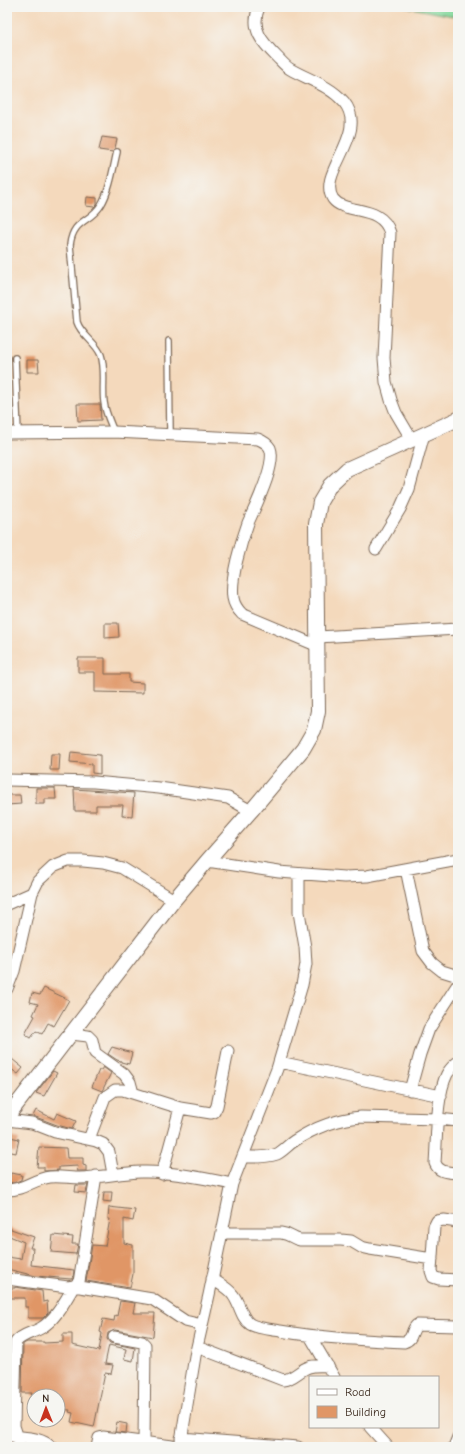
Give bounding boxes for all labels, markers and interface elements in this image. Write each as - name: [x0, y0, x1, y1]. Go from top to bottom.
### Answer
- legend: [309, 1376, 439, 1428]
- text: Road: [345, 1385, 371, 1399]
- north arrow: [26, 1388, 66, 1428]
- text: N: [42, 1392, 50, 1405]
- text: Building: [345, 1405, 386, 1419]

